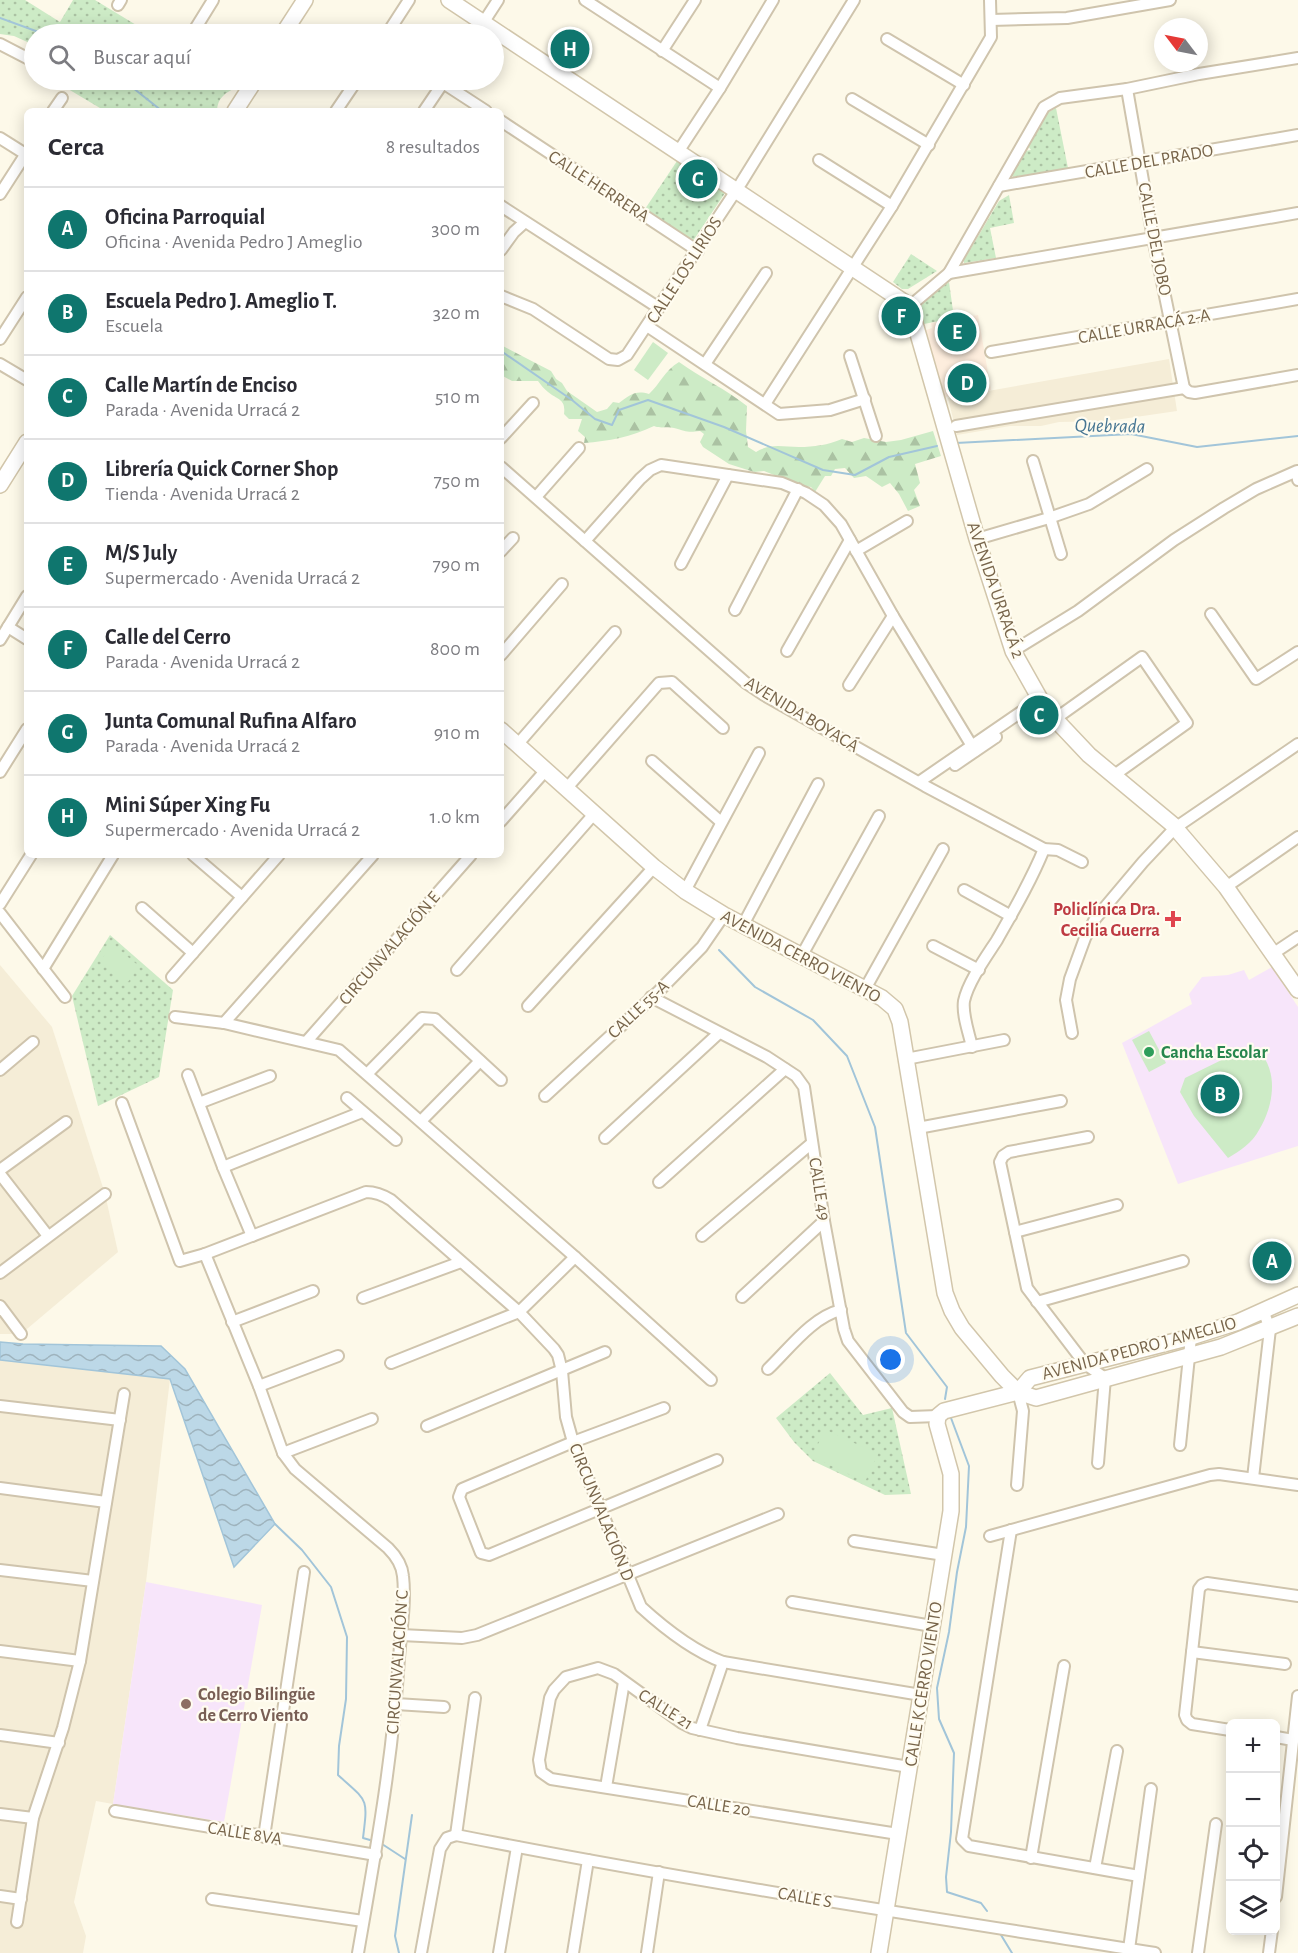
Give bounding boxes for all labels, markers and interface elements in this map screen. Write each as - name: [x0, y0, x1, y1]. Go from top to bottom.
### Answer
- north arrow: [1154, 18, 1208, 72]
- search box: [24, 24, 504, 90]
- pin: H: [550, 26, 590, 72]
- icon: search: [45, 41, 78, 74]
- text: Buscar aquí: [93, 46, 191, 68]
- text: Cerca: [48, 134, 105, 160]
- text: 8 resultados: [386, 137, 480, 157]
- street label: CALLE DEL PRADO: [1084, 142, 1215, 182]
- street label: CALLE HERRERA: [545, 148, 653, 226]
- pin: G: [678, 156, 718, 201]
- street label: CALLE DEL JOBO: [1134, 181, 1174, 297]
- text: Oficina Parroquial: [105, 206, 265, 228]
- street label: CALLE LOS LIRIOS: [644, 214, 726, 327]
- text: A: [62, 219, 74, 239]
- text: 300 m: [431, 219, 480, 239]
- text: Oficina · Avenida Pedro J Ameglio: [105, 232, 363, 252]
- text: Escuela Pedro J. Ameglio T.: [105, 290, 337, 312]
- pin: F: [882, 294, 920, 338]
- text: B: [62, 303, 73, 323]
- text: 320 m: [433, 303, 480, 323]
- street label: CALLE URRACÁ 2-A: [1076, 303, 1212, 347]
- pin: E: [938, 310, 976, 354]
- text: Escuela: [105, 316, 163, 336]
- pin: D: [948, 360, 986, 406]
- text: Calle Martín de Enciso: [105, 374, 297, 396]
- text: C: [62, 387, 73, 407]
- text: 510 m: [435, 387, 480, 407]
- text: Parada · Avenida Urracá 2: [105, 400, 300, 420]
- water label: Quebrada: [1074, 415, 1146, 437]
- text: Librería Quick Corner Shop: [105, 458, 338, 480]
- text: D: [61, 471, 74, 491]
- text: 750 m: [433, 471, 480, 491]
- text: Tienda · Avenida Urracá 2: [105, 484, 300, 504]
- street label: AVENIDA URRACÁ 2: [963, 519, 1030, 661]
- text: M/S July: [105, 542, 177, 564]
- text: E: [62, 555, 73, 575]
- text: 790 m: [432, 555, 480, 575]
- text: Supermercado · Avenida Urracá 2: [105, 568, 360, 588]
- text: Calle del Cerro: [105, 626, 231, 648]
- text: F: [63, 639, 72, 659]
- text: 800 m: [430, 639, 480, 659]
- text: Parada · Avenida Urracá 2: [105, 652, 300, 672]
- street label: AVENIDA BOYACÁ: [741, 671, 864, 756]
- pin: C: [1020, 692, 1058, 738]
- text: Junta Comunal Rufina Alfaro: [105, 710, 357, 732]
- text: G: [62, 723, 73, 743]
- text: 910 m: [434, 723, 480, 743]
- text: Parada · Avenida Urracá 2: [105, 736, 300, 756]
- text: Mini Súper Xing Fu: [105, 794, 270, 816]
- text: H: [61, 807, 74, 827]
- text: 1.0 km: [430, 807, 480, 827]
- text: Supermercado · Avenida Urracá 2: [105, 820, 360, 840]
- street label: CIRCUNVALACIÓN E: [334, 886, 444, 1009]
- place label: Policlínica Dra. Cecilia Guerra: [1053, 901, 1160, 940]
- street label: AVENIDA CERRO VIENTO: [718, 907, 883, 1007]
- marker: Policlínica Dra. Cecilia Guerra: [1164, 910, 1182, 928]
- street label: CALLE 55-A: [605, 977, 673, 1042]
- place label: Cancha Escolar: [1161, 1044, 1268, 1062]
- marker: Cancha Escolar: [1142, 1045, 1156, 1059]
- pin: B: [1200, 1072, 1240, 1116]
- street label: CALLE 49: [805, 1156, 833, 1222]
- pin: A: [1252, 1238, 1292, 1284]
- street label: AVENIDA PEDRO J AMEGLIO: [1040, 1314, 1238, 1384]
- your location: [876, 1345, 905, 1374]
- street label: CIRCUNVALACIÓN D: [565, 1440, 640, 1584]
- street label: CIRCUNVALACIÓN C: [381, 1589, 412, 1735]
- street label: CALLE K CERRO VIENTO: [902, 1600, 946, 1768]
- place label: Colegio Bilingüe de Cerro Viento: [198, 1686, 315, 1725]
- street label: CALLE 21: [635, 1686, 696, 1734]
- marker: Colegio Bilingüe de Cerro Viento: [179, 1697, 193, 1711]
- map controls: [1226, 1719, 1280, 1935]
- button: +: [1226, 1719, 1280, 1773]
- button: −: [1226, 1773, 1280, 1827]
- street label: CALLE 20: [686, 1792, 752, 1820]
- street label: CALLE 8VA: [206, 1819, 284, 1849]
- button: locate: [1226, 1827, 1280, 1881]
- button: layers: [1226, 1881, 1280, 1935]
- street label: CALLE S: [776, 1884, 833, 1912]

